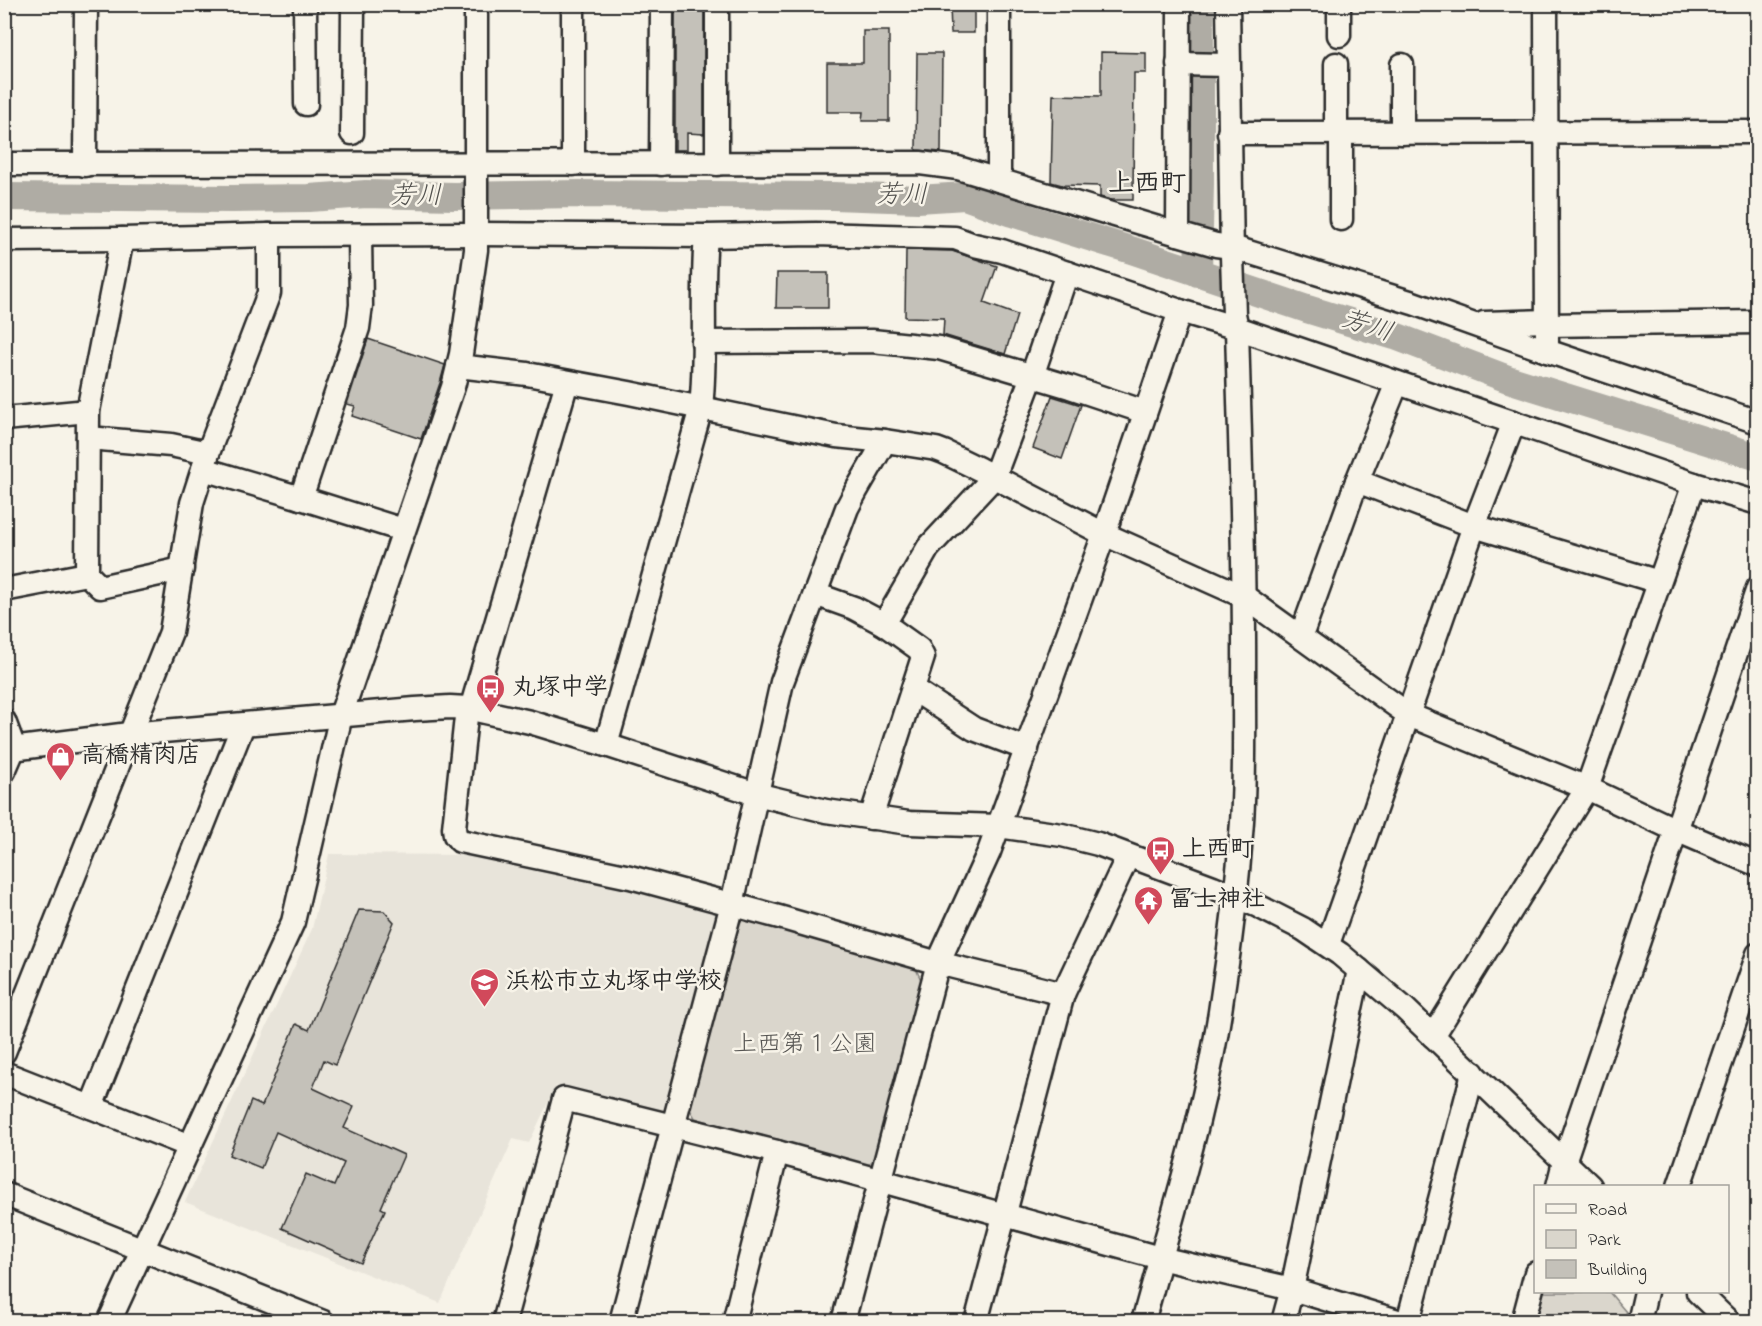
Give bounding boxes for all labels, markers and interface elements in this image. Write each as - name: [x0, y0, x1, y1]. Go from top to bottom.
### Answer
- district label: 上西町: [1108, 166, 1186, 204]
- water label: 芳川: [876, 177, 928, 215]
- water label: 芳川: [390, 178, 442, 216]
- water label: 芳川: [1336, 301, 1398, 353]
- place label: 丸塚中学: [512, 671, 608, 706]
- bus stop icon: 丸塚中学: [475, 672, 507, 714]
- place label: 高橋精肉店: [81, 739, 201, 774]
- shop icon: 高橋精肉店: [44, 740, 76, 782]
- place label: 上西町: [1182, 833, 1254, 868]
- bus stop icon: 上西町: [1145, 834, 1177, 876]
- place label: 冨士神社: [1169, 883, 1265, 918]
- temple icon: 冨士神社: [1132, 884, 1164, 926]
- place label: 浜松市立丸塚中学校: [506, 965, 722, 1000]
- school or university icon: 浜松市立丸塚中学校: [469, 966, 501, 1008]
- park label: 上西第１公園: [733, 1028, 877, 1063]
- legend: [1534, 1185, 1729, 1293]
- text: Road: [1588, 1198, 1627, 1224]
- text: Park: [1588, 1228, 1621, 1254]
- text: Building: [1587, 1258, 1647, 1285]

